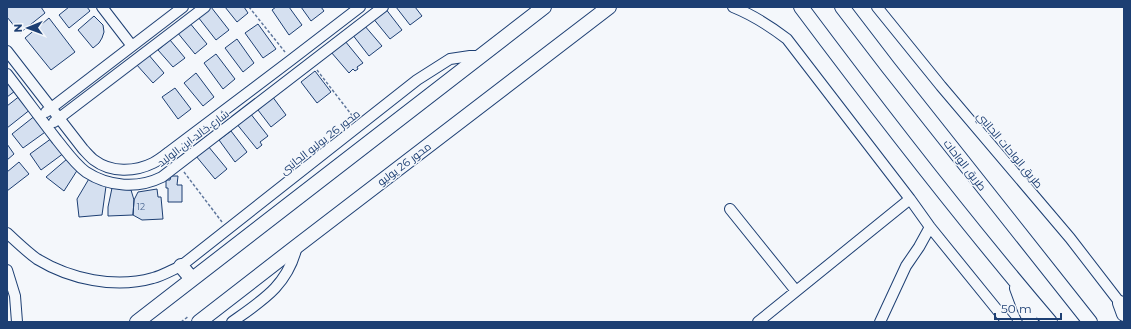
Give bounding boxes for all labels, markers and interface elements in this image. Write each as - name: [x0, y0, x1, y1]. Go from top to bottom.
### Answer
- north arrow: [8, 8, 48, 48]
- text: N: [11, 24, 25, 33]
- street label: شارع خالد ابن الوليد: [154, 106, 232, 170]
- street label: محور 26 يوليو الجانبى: [277, 106, 363, 178]
- street label: طريق الواحات الجانبي: [972, 109, 1046, 192]
- street label: طريق الواحات: [941, 137, 989, 193]
- street label: محور 26 يوليو: [374, 139, 434, 189]
- house number: 12: [137, 201, 145, 212]
- scale bar: [995, 295, 1061, 321]
- text: 50 m: [1001, 301, 1032, 316]

